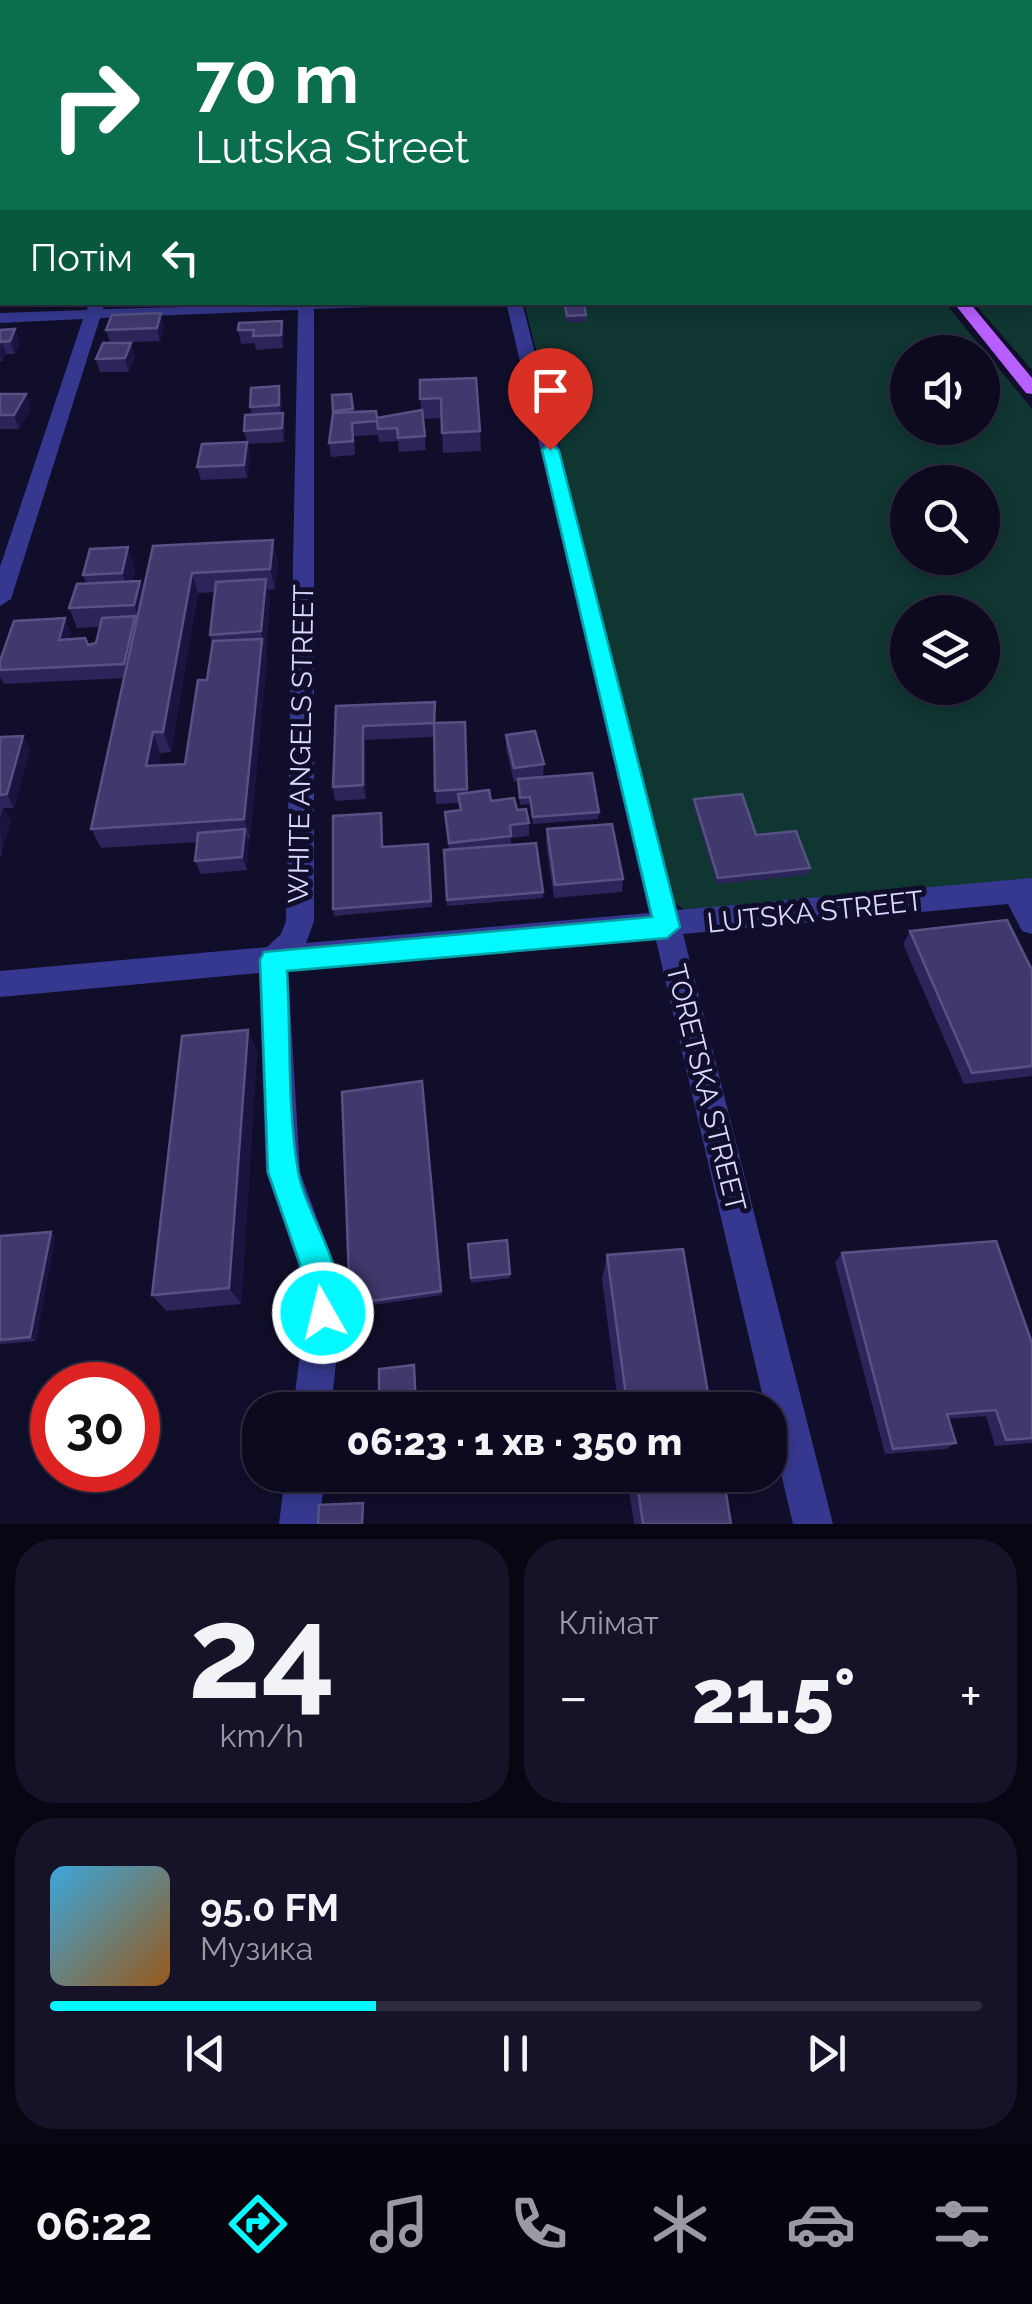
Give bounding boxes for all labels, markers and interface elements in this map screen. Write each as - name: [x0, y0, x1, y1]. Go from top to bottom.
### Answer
- text: 70 m: [195, 37, 359, 119]
- icon: right: [30, 40, 160, 170]
- text: Lutska Street: [195, 121, 469, 174]
- icon: left: [153, 230, 208, 285]
- text: Потім: [30, 235, 133, 280]
- map controls: [890, 335, 1000, 705]
- button: sound: [890, 335, 1000, 445]
- pin: [508, 348, 593, 451]
- icon: arrive: [523, 363, 578, 418]
- button: search: [890, 465, 1000, 575]
- street label: WHITE ANGELS STREET: [282, 584, 320, 904]
- button: layers: [890, 595, 1000, 705]
- street label: LUTSKA STREET: [705, 884, 925, 940]
- street label: TORETSKA STREET: [659, 961, 753, 1215]
- position arrow: [271, 1261, 375, 1365]
- speed limit sign: 30: [30, 1362, 160, 1492]
- text: 06:23 · 1 хв · 350 m: [347, 1419, 682, 1464]
- text: 24: [188, 1576, 336, 1728]
- text: Клімат: [559, 1604, 659, 1641]
- text: 21.5°: [692, 1652, 856, 1741]
- text: −: [559, 1664, 588, 1729]
- text: +: [959, 1664, 982, 1729]
- text: km/h: [220, 1717, 304, 1754]
- text: 95.0 FM: [200, 1885, 339, 1930]
- text: Музика: [200, 1930, 313, 1967]
- icon: previous: [178, 2026, 233, 2081]
- icon: pause: [488, 2026, 543, 2081]
- icon: next: [799, 2026, 854, 2081]
- icon: directions: [223, 2189, 293, 2259]
- icon: music: [364, 2189, 434, 2259]
- icon: phone: [504, 2189, 574, 2259]
- icon: climate: [645, 2189, 715, 2259]
- icon: car: [786, 2189, 856, 2259]
- icon: filters: [927, 2189, 997, 2259]
- text: 06:22: [35, 2198, 152, 2251]

